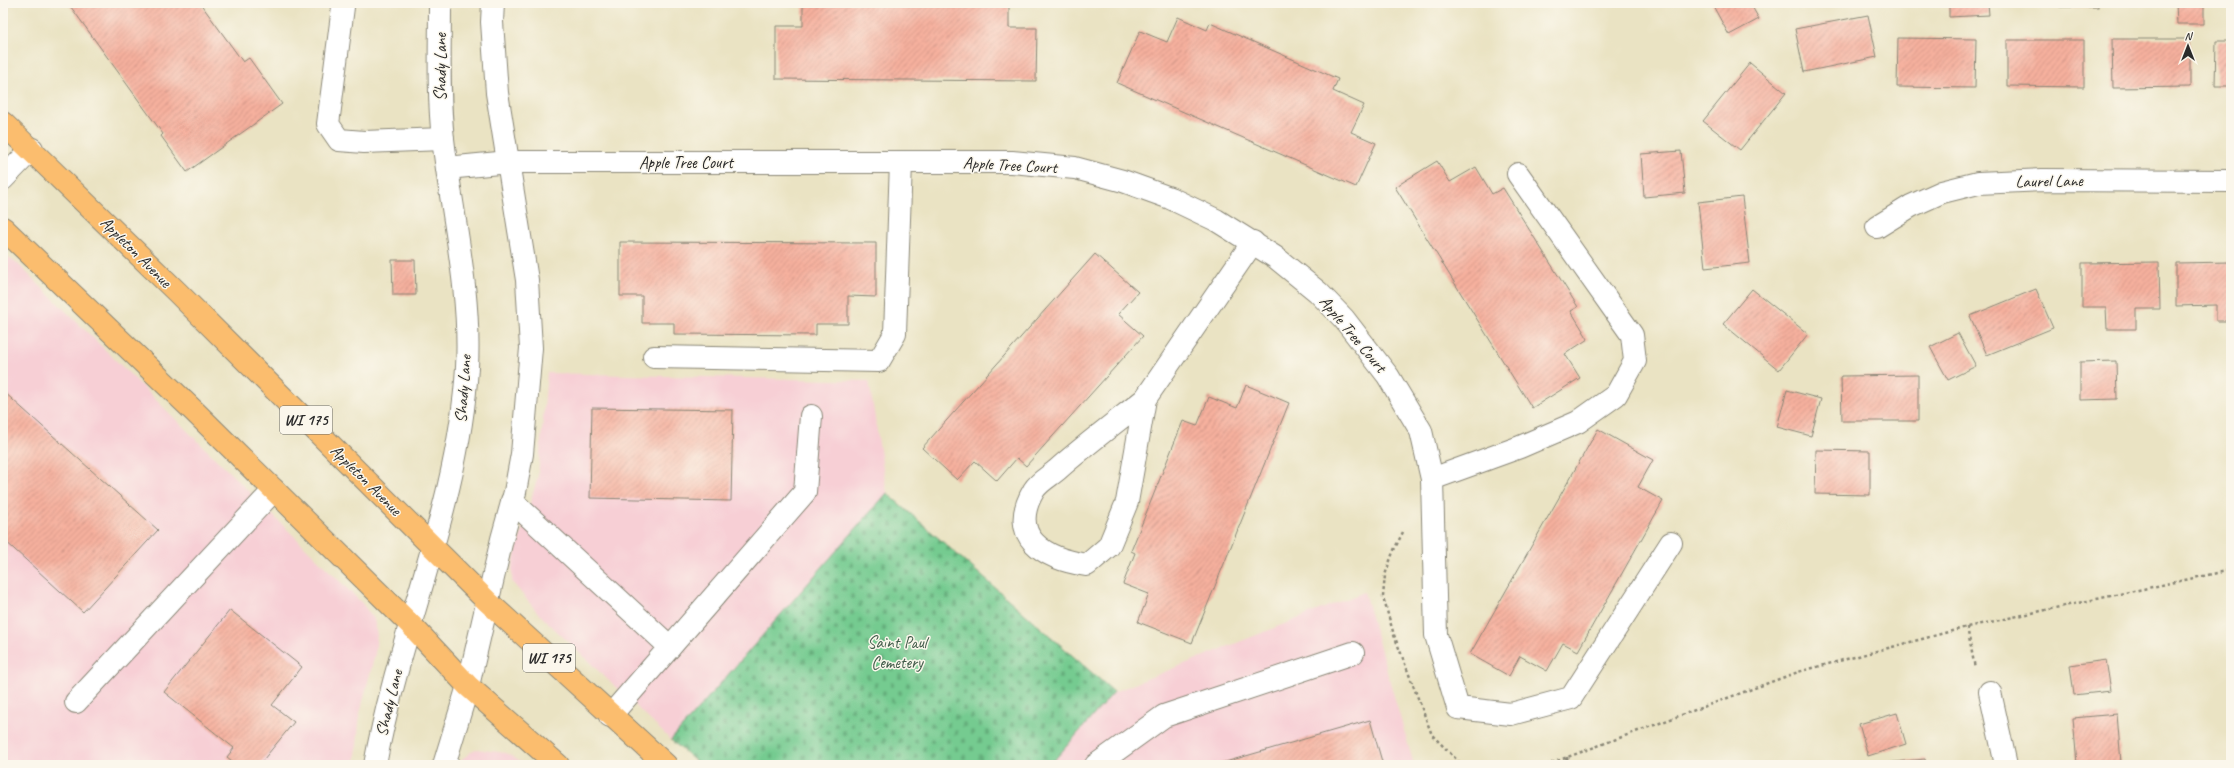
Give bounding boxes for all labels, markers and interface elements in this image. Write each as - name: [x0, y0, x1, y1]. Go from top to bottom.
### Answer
- north arrow: [2168, 26, 2208, 66]
- text: N: [2185, 29, 2194, 43]
- street label: Shady Lane: [430, 32, 451, 101]
- street label: Apple Tree Court: [639, 152, 735, 173]
- street label: Apple Tree Court: [963, 152, 1060, 178]
- street label: Laurel Lane: [2015, 170, 2084, 192]
- street label: Appleton Avenue: [96, 212, 177, 293]
- street label: Apple Tree Court: [1315, 291, 1393, 379]
- street label: Shady Lane: [450, 353, 476, 424]
- road number: WI 175: [280, 406, 332, 434]
- street label: Appleton Avenue: [326, 440, 407, 521]
- park label: Saint Paul Cemetery: [867, 632, 930, 673]
- road number: WI 175: [523, 644, 575, 672]
- street label: Shady Lane: [371, 666, 408, 738]

